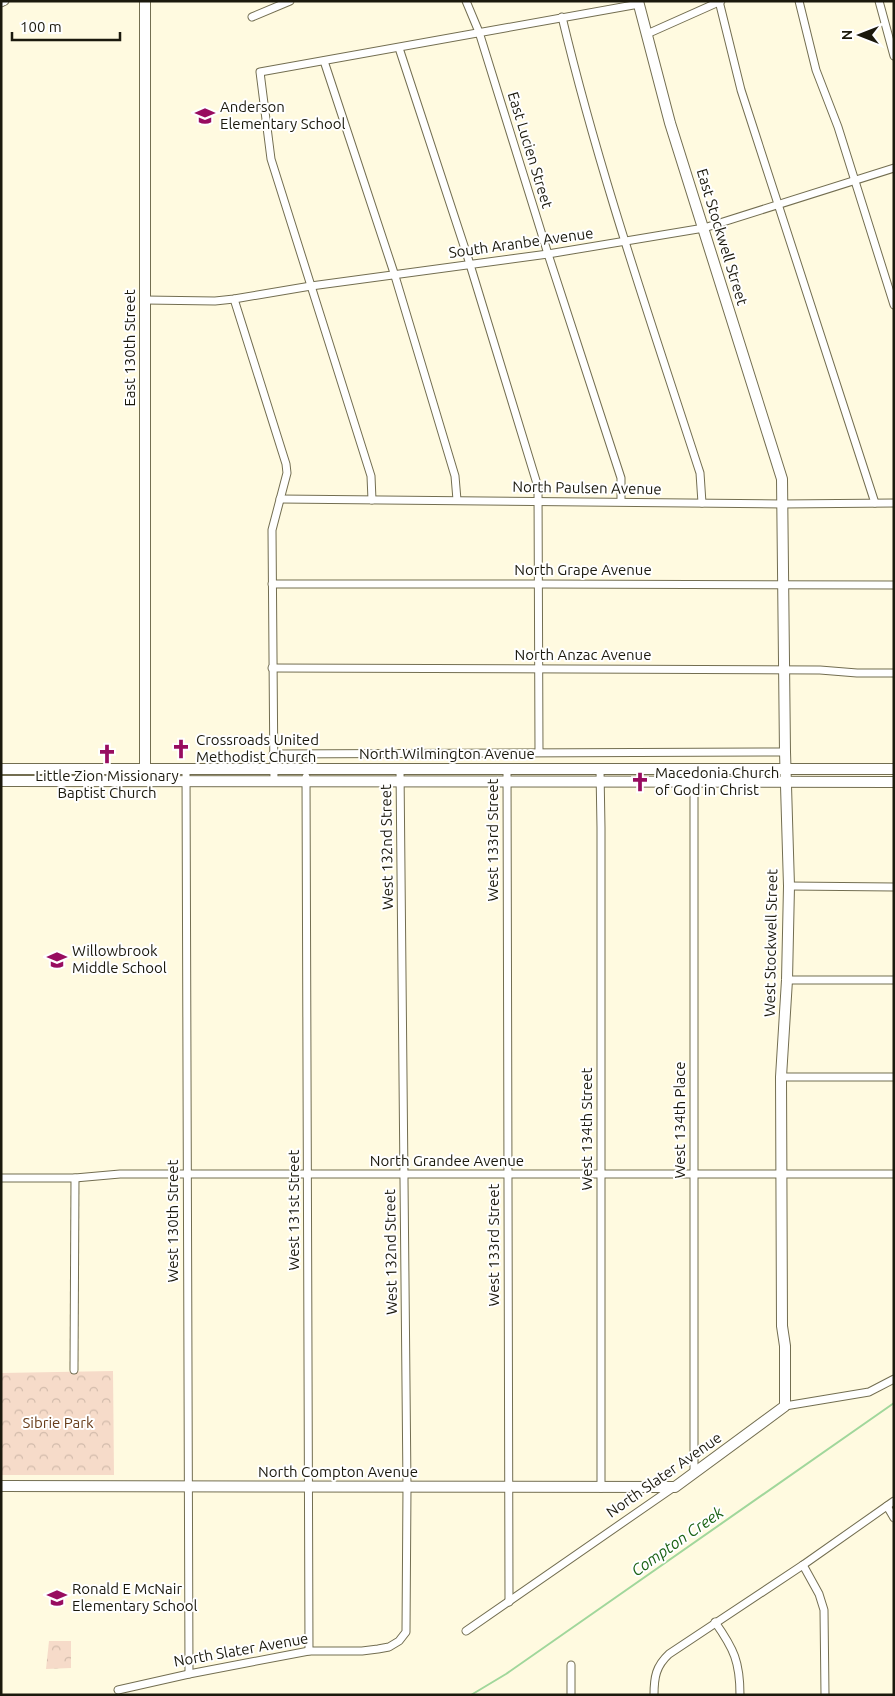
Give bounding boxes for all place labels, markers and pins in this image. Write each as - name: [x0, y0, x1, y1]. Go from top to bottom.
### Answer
- place label: Anderson Elementary School: [220, 98, 346, 132]
- school or university icon: Anderson Elementary School: [194, 105, 216, 127]
- place label: Crossroads United Methodist Church: [196, 731, 319, 765]
- church icon: Crossroads United Methodist Church: [170, 738, 192, 760]
- church icon: Little Zion Missionary Baptist Church: [96, 743, 118, 765]
- place label: Macedonia Church of God in Christ: [655, 764, 779, 798]
- place label: Little Zion Missionary Baptist Church: [35, 767, 179, 801]
- church icon: Macedonia Church of God in Christ: [629, 771, 651, 793]
- place label: Willowbrook Middle School: [72, 942, 167, 976]
- school or university icon: Willowbrook Middle School: [46, 949, 68, 971]
- place label: Ronald E McNair Elementary School: [72, 1580, 198, 1614]
- school or university icon: Ronald E McNair Elementary School: [46, 1587, 68, 1609]

